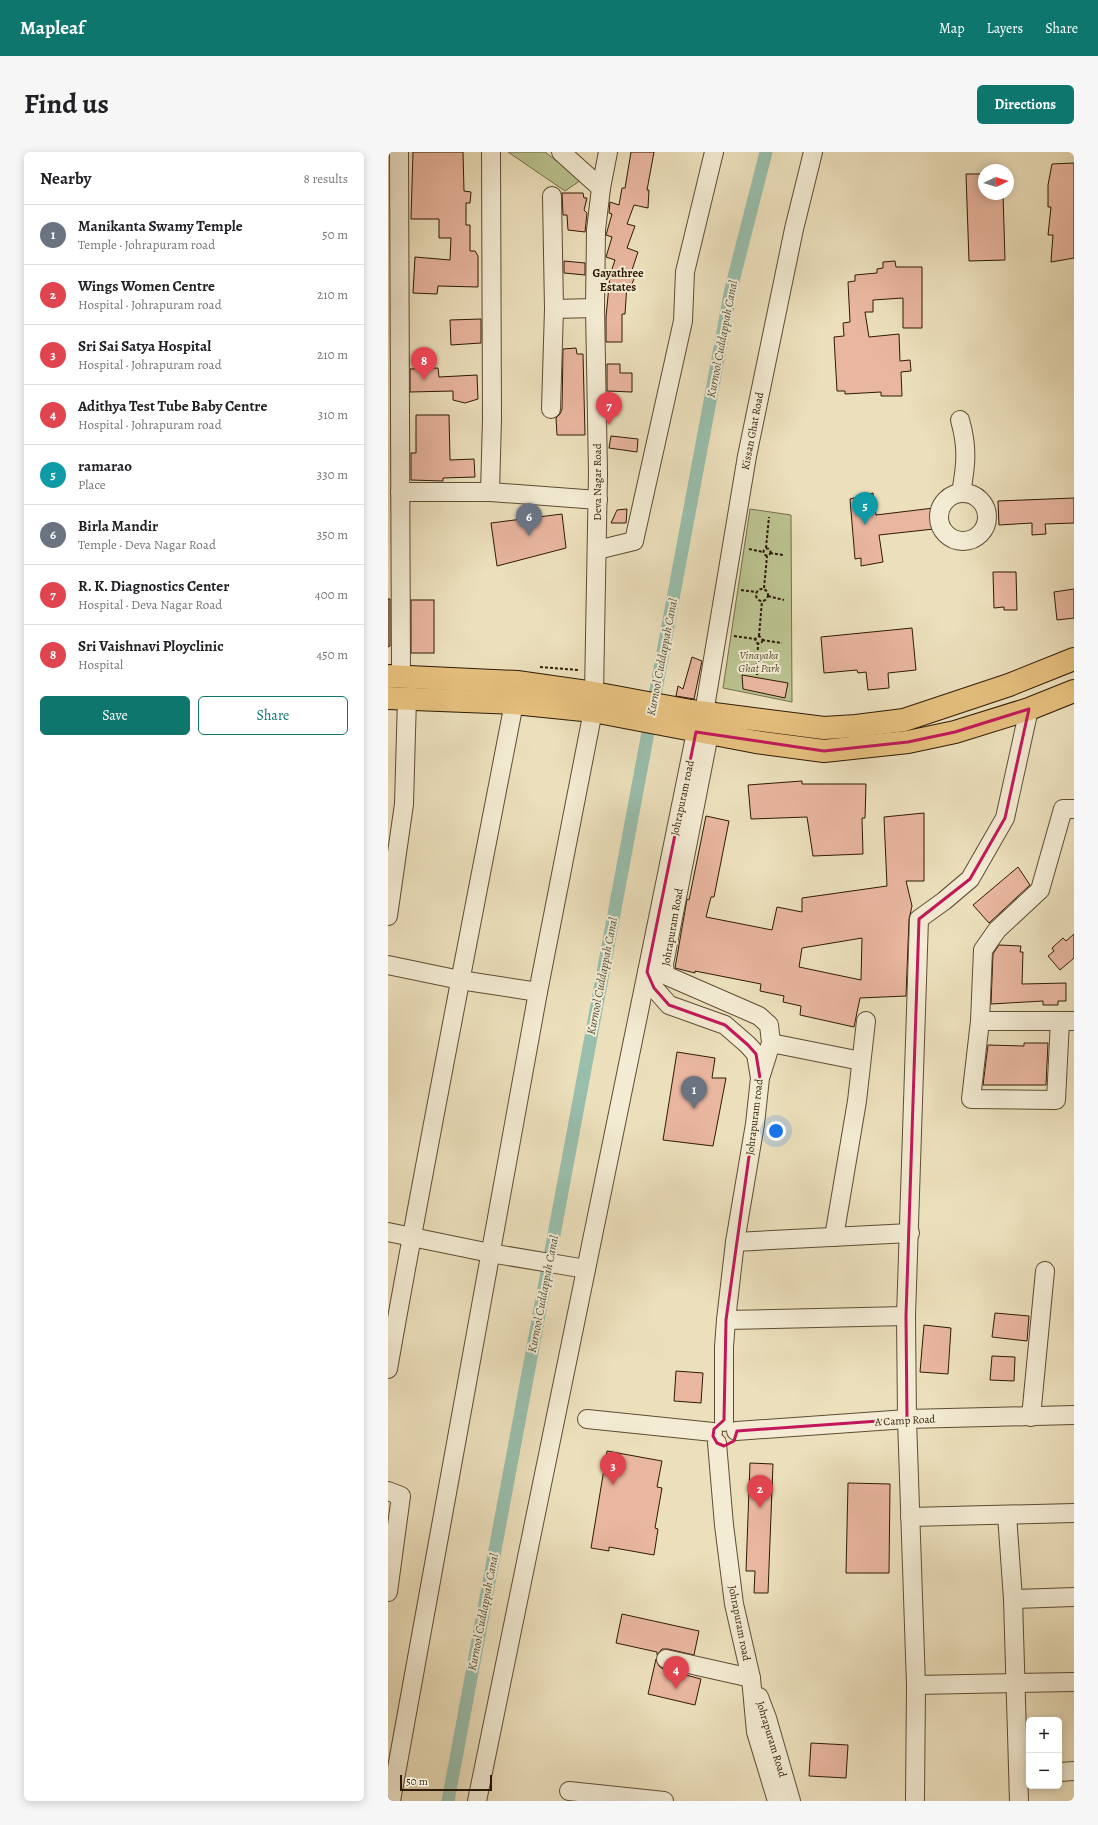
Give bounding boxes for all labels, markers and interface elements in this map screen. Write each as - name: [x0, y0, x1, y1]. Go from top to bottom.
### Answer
- text: Mapleaf: [20, 15, 85, 41]
- text: Map: [939, 19, 965, 38]
- text: Layers: [987, 19, 1023, 38]
- text: Share: [1045, 19, 1078, 38]
- text: Find us: [24, 85, 109, 123]
- button: Directions: [977, 85, 1074, 124]
- north arrow: [978, 164, 1014, 200]
- text: Nearby: [40, 167, 91, 190]
- text: 8 results: [304, 170, 348, 187]
- text: Manikanta Swamy Temple: [78, 216, 243, 236]
- text: 1: [51, 226, 55, 243]
- text: 50 m: [322, 226, 348, 243]
- text: Temple · Johrapuram road: [78, 236, 215, 253]
- district label: Gayathree Estates: [593, 265, 644, 295]
- text: Wings Women Centre: [78, 276, 215, 296]
- water label: Kurnool Cuddappah Canal: [703, 279, 741, 399]
- text: 2: [50, 286, 56, 303]
- text: 210 m: [317, 286, 348, 303]
- text: Hospital · Johrapuram road: [78, 296, 222, 313]
- text: Sri Sai Satya Hospital: [78, 336, 211, 356]
- text: 3: [50, 346, 56, 363]
- text: 210 m: [317, 346, 348, 363]
- pin: 8: [411, 347, 437, 380]
- text: Hospital · Johrapuram road: [78, 356, 222, 373]
- street label: Kissan Ghat Road: [738, 391, 767, 471]
- pin: 7: [596, 392, 622, 425]
- text: Adithya Test Tube Baby Centre: [78, 396, 267, 416]
- text: 4: [50, 406, 56, 423]
- text: 310 m: [318, 406, 348, 423]
- text: Hospital · Johrapuram road: [78, 416, 222, 433]
- street label: Deva Nagar Road: [590, 443, 605, 521]
- text: ramarao: [78, 456, 132, 476]
- text: 5: [50, 466, 56, 483]
- text: 330 m: [317, 466, 348, 483]
- text: Place: [78, 476, 106, 493]
- pin: 5: [852, 492, 878, 525]
- pin: 6: [516, 503, 542, 536]
- text: Birla Mandir: [78, 516, 158, 536]
- text: 6: [50, 526, 56, 543]
- text: 350 m: [317, 526, 348, 543]
- text: Temple · Deva Nagar Road: [78, 536, 216, 553]
- text: R. K. Diagnostics Center: [78, 576, 229, 596]
- text: 7: [50, 586, 56, 603]
- text: 400 m: [315, 586, 348, 603]
- text: Hospital · Deva Nagar Road: [78, 596, 222, 613]
- water label: Kurnool Cuddappah Canal: [643, 597, 681, 717]
- text: Sri Vaishnavi Ployclinic: [78, 636, 224, 656]
- text: 8: [50, 646, 56, 663]
- text: 450 m: [316, 646, 348, 663]
- park label: Vinayaka Ghat Park: [738, 648, 780, 676]
- text: Hospital: [78, 656, 123, 673]
- button: Save: [40, 696, 190, 735]
- button: Share: [198, 696, 348, 735]
- street label: Johrapuram road: [667, 759, 698, 837]
- street label: Johrapuram Road: [658, 887, 687, 967]
- water label: Kurnool Cuddappah Canal: [583, 916, 621, 1036]
- pin: 1: [681, 1076, 707, 1109]
- street label: Johrapuram road: [742, 1078, 767, 1156]
- your location: [766, 1121, 786, 1141]
- water label: Kurnool Cuddappah Canal: [524, 1234, 562, 1354]
- street label: A Camp Road: [873, 1411, 936, 1430]
- pin: 3: [600, 1452, 626, 1485]
- pin: 2: [747, 1475, 773, 1508]
- water label: Kurnool Cuddappah Canal: [464, 1552, 502, 1672]
- street label: Johrapuram road: [725, 1584, 754, 1662]
- pin: 4: [663, 1656, 689, 1689]
- street label: Johrapuram Road: [753, 1699, 790, 1779]
- map controls: [1026, 1717, 1062, 1789]
- button: +: [1026, 1717, 1062, 1753]
- button: −: [1026, 1753, 1062, 1789]
- scale bar: [400, 1773, 492, 1792]
- text: 50 m: [406, 1774, 428, 1789]

